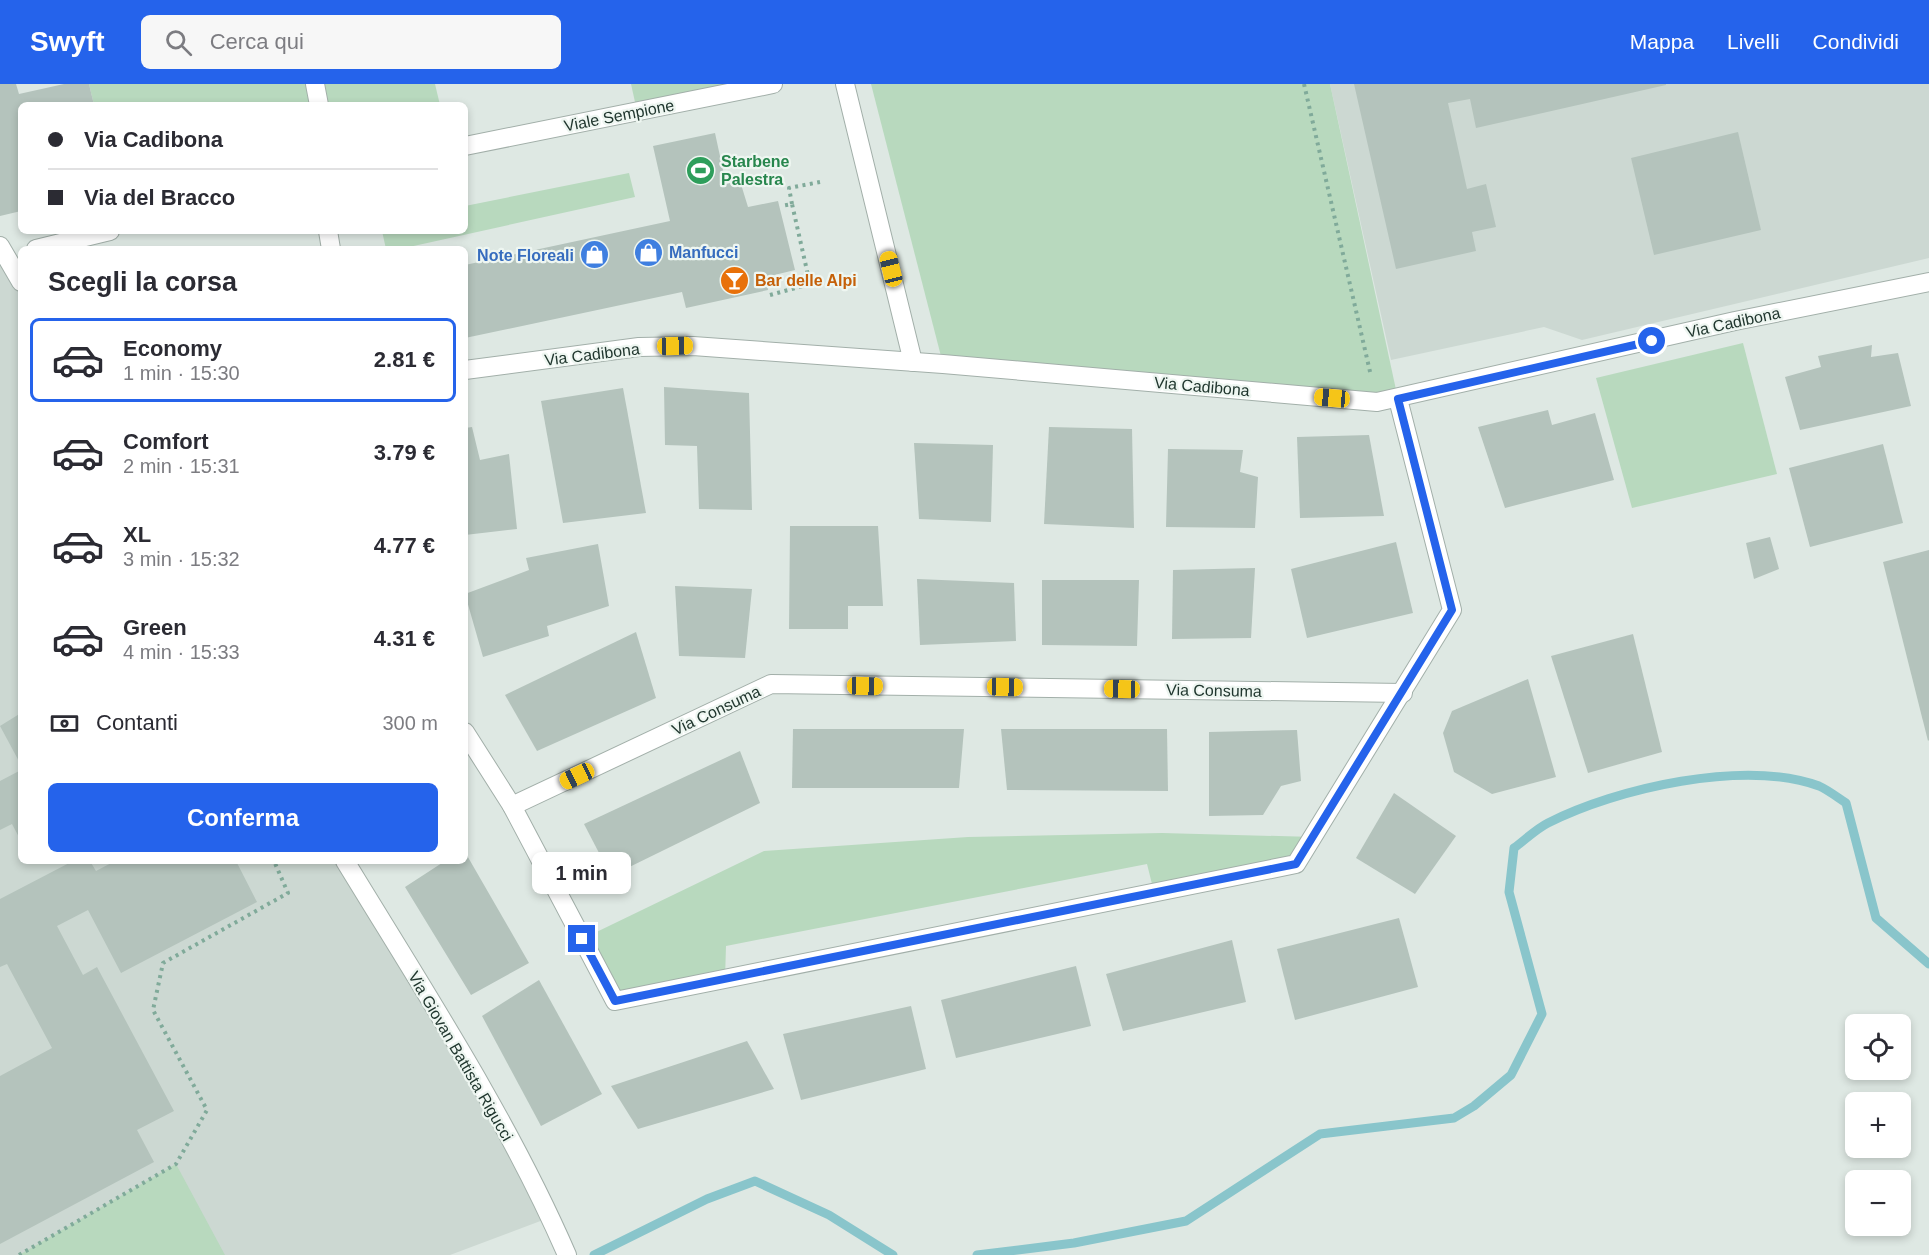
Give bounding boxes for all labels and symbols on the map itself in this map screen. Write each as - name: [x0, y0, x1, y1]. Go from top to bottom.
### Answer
- street label: Viale Sempione: [563, 96, 676, 134]
- place label: Starbene Palestra: [721, 153, 790, 188]
- sports icon: Starbene Palestra: [684, 154, 716, 186]
- shop icon: Manfucci: [632, 236, 664, 268]
- shop icon: Note Floreali: [579, 239, 611, 271]
- place label: Manfucci: [669, 244, 738, 261]
- place label: Note Floreali: [477, 247, 574, 264]
- car: [878, 249, 904, 289]
- bar icon: Bar delle Alpi: [718, 264, 750, 296]
- place label: Bar delle Alpi: [755, 272, 857, 289]
- street label: Via Cadibona: [1684, 304, 1782, 341]
- route start: [1638, 327, 1665, 354]
- car: [657, 337, 693, 355]
- street label: Via Cadibona: [543, 340, 641, 369]
- street label: Via Cadibona: [1154, 374, 1251, 399]
- car: [1313, 387, 1351, 409]
- car: [847, 677, 883, 695]
- car: [987, 678, 1023, 696]
- car: [1104, 680, 1140, 698]
- street label: Via Consuma: [1166, 681, 1262, 700]
- street label: Via Consuma: [669, 682, 763, 738]
- car: [557, 760, 597, 792]
- callout: 1 min: [532, 852, 632, 894]
- route end: [568, 925, 595, 952]
- street label: Via Giovan Battista Rigucci: [405, 969, 516, 1144]

